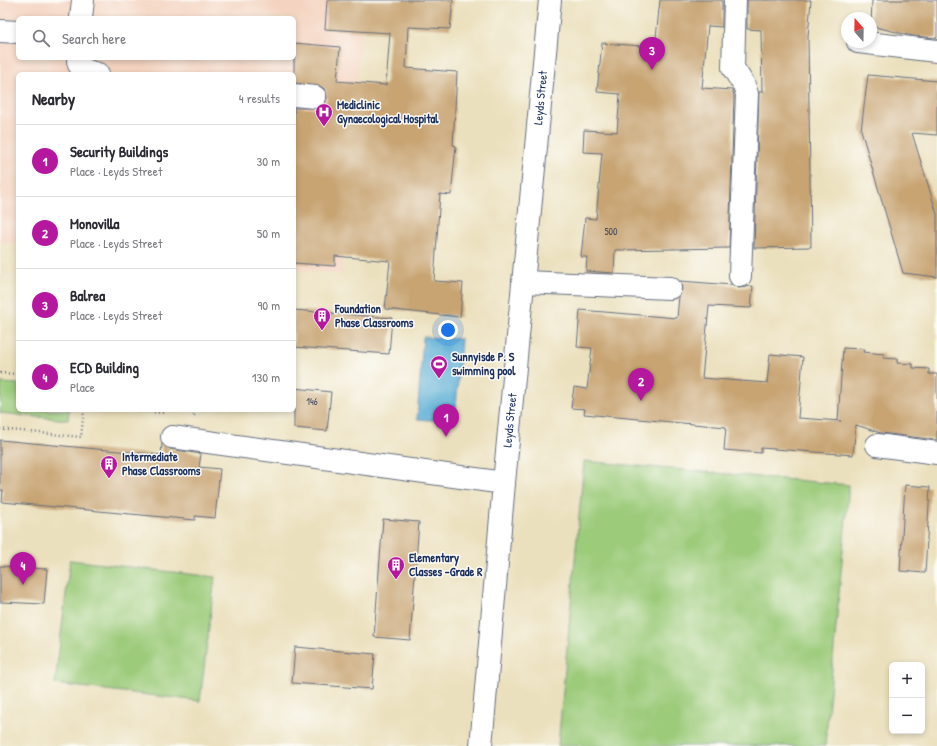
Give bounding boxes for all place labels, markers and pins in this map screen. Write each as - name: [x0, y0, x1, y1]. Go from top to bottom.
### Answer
- pin: 3: [639, 37, 665, 70]
- place label: Mediclinic Gynaecological Hospital: [337, 96, 439, 128]
- hospital icon: Mediclinic Gynaecological Hospital: [314, 102, 334, 127]
- place label: Foundation Phase Classrooms: [334, 300, 414, 331]
- building icon: Foundation Phase Classrooms: [312, 306, 332, 331]
- place label: Sunnyisde P. S swimming pool: [452, 348, 516, 380]
- sports icon: Sunnyisde P. S swimming pool: [429, 354, 449, 379]
- pin: 2: [628, 368, 654, 401]
- pin: 1: [433, 404, 459, 437]
- place label: Intermediate Phase Classrooms: [122, 448, 201, 479]
- building icon: Intermediate Phase Classrooms: [99, 454, 119, 479]
- place label: Elementary Classes -Grade R: [409, 549, 483, 580]
- pin: 4: [10, 552, 36, 585]
- building icon: Elementary Classes -Grade R: [386, 555, 406, 580]

